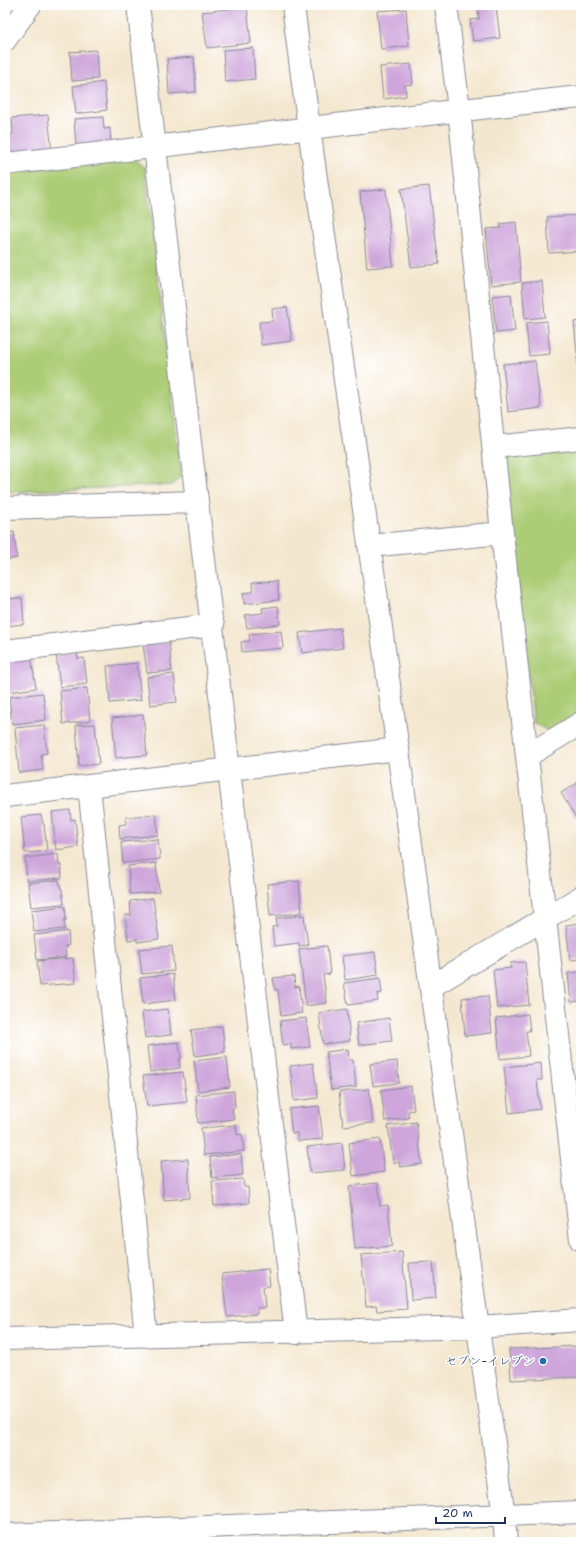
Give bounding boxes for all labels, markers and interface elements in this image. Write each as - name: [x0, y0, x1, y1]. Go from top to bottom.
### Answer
- place label: セブン-イレブン: [445, 1353, 535, 1369]
- marker: セブン-イレブン: [538, 1356, 548, 1366]
- scale bar: [436, 1499, 505, 1525]
- text: 20 m: [442, 1505, 473, 1521]

